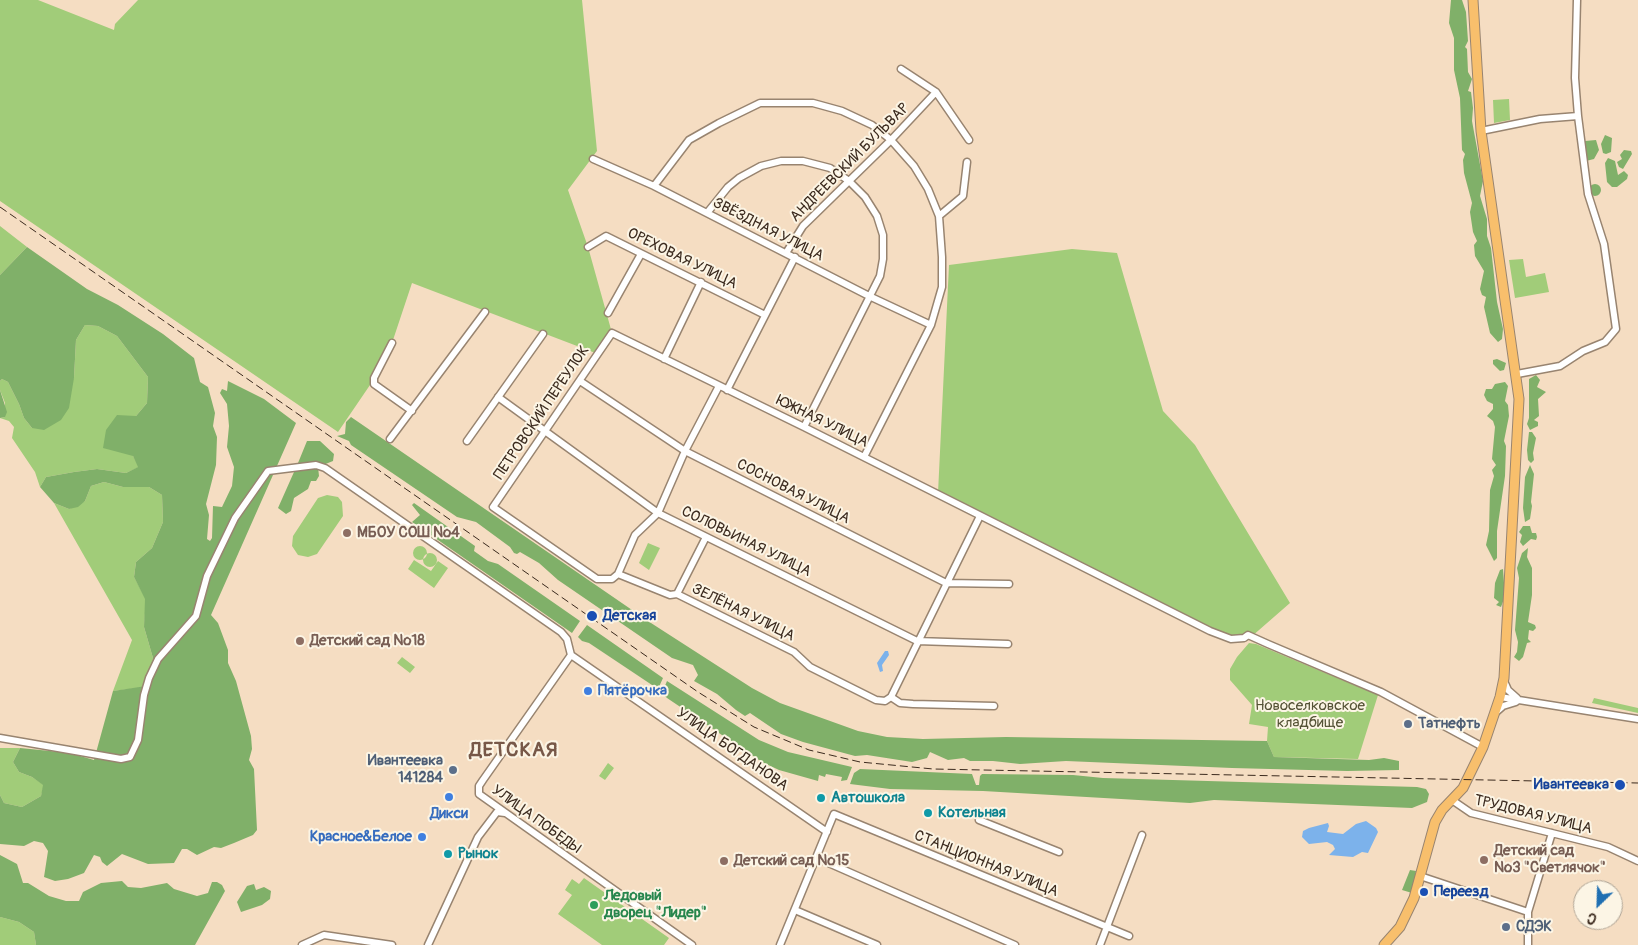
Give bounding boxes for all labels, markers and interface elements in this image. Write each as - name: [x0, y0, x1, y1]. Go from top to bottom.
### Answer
- street label: АНДРЕЕВСКИЙ БУЛЬВАР: [787, 100, 913, 226]
- street label: ЗВЁЗДНАЯ УЛИЦА: [710, 194, 826, 266]
- street label: ОРЕХОВАЯ УЛИЦА: [624, 225, 740, 293]
- street label: ПЕТРОВСКИЙ ПЕРЕУЛОК: [490, 343, 594, 483]
- street label: ЮЖНАЯ УЛИЦА: [773, 392, 871, 452]
- street label: СОСНОВАЯ УЛИЦА: [733, 456, 853, 528]
- street label: СОЛОВЬИНАЯ УЛИЦА: [678, 503, 814, 581]
- place label: МБОУ СОШ №4: [357, 524, 460, 542]
- marker: МБОУ СОШ №4: [341, 527, 353, 539]
- street label: ЗЕЛЁНАЯ УЛИЦА: [689, 580, 797, 646]
- place label: Детская: [603, 607, 656, 625]
- marker: Детская: [585, 609, 599, 623]
- place label: Детский сад №18: [310, 632, 425, 650]
- marker: Детский сад №18: [294, 635, 306, 647]
- place label: Пятёрочка: [598, 682, 667, 700]
- marker: Пятёрочка: [582, 685, 594, 697]
- park label: Новоселковское кладбище: [1255, 697, 1365, 732]
- street label: УЛИЦА БОГДАНОВА: [673, 705, 791, 795]
- place label: Татнефть: [1418, 715, 1481, 733]
- marker: Татнефть: [1402, 718, 1414, 730]
- district label: ДЕТСКАЯ: [469, 739, 559, 763]
- place label: Ивантеевка 141284: [368, 752, 443, 787]
- marker: Ивантеевка 141284: [447, 764, 459, 776]
- place label: Ивантеевка: [1534, 776, 1609, 794]
- marker: Ивантеевка: [1613, 778, 1627, 792]
- street label: УЛИЦА ПОБЕДЫ: [488, 782, 584, 858]
- place label: Автошкола: [831, 789, 905, 807]
- marker: Дикси: [443, 791, 455, 803]
- marker: Автошкола: [815, 792, 827, 804]
- street label: ТРУДОВАЯ УЛИЦА: [1472, 792, 1594, 838]
- place label: Котельная: [938, 804, 1006, 822]
- place label: Дикси: [430, 805, 468, 823]
- marker: Котельная: [922, 807, 934, 819]
- street label: СТАНЦИОННАЯ УЛИЦА: [911, 827, 1061, 901]
- place label: Красное&Белое: [310, 828, 412, 846]
- marker: Красное&Белое: [416, 831, 428, 843]
- place label: Детский сад №3 "Светлячок": [1494, 842, 1606, 877]
- place label: Рынок: [458, 845, 498, 863]
- marker: Рынок: [442, 848, 454, 860]
- place label: Детский сад №15: [734, 852, 849, 870]
- marker: Детский сад №3 "Светлячок": [1478, 854, 1490, 866]
- marker: Детский сад №15: [718, 855, 730, 867]
- north arrow: [1573, 880, 1623, 930]
- place label: Переезд: [1434, 883, 1488, 901]
- marker: Переезд: [1418, 886, 1430, 898]
- place label: Ледовый дворец "Лидер": [604, 887, 707, 922]
- marker: Ледовый дворец "Лидер": [588, 899, 600, 911]
- text: С: [1585, 909, 1600, 928]
- place label: СДЭК: [1516, 918, 1552, 936]
- marker: СДЭК: [1500, 921, 1512, 933]

